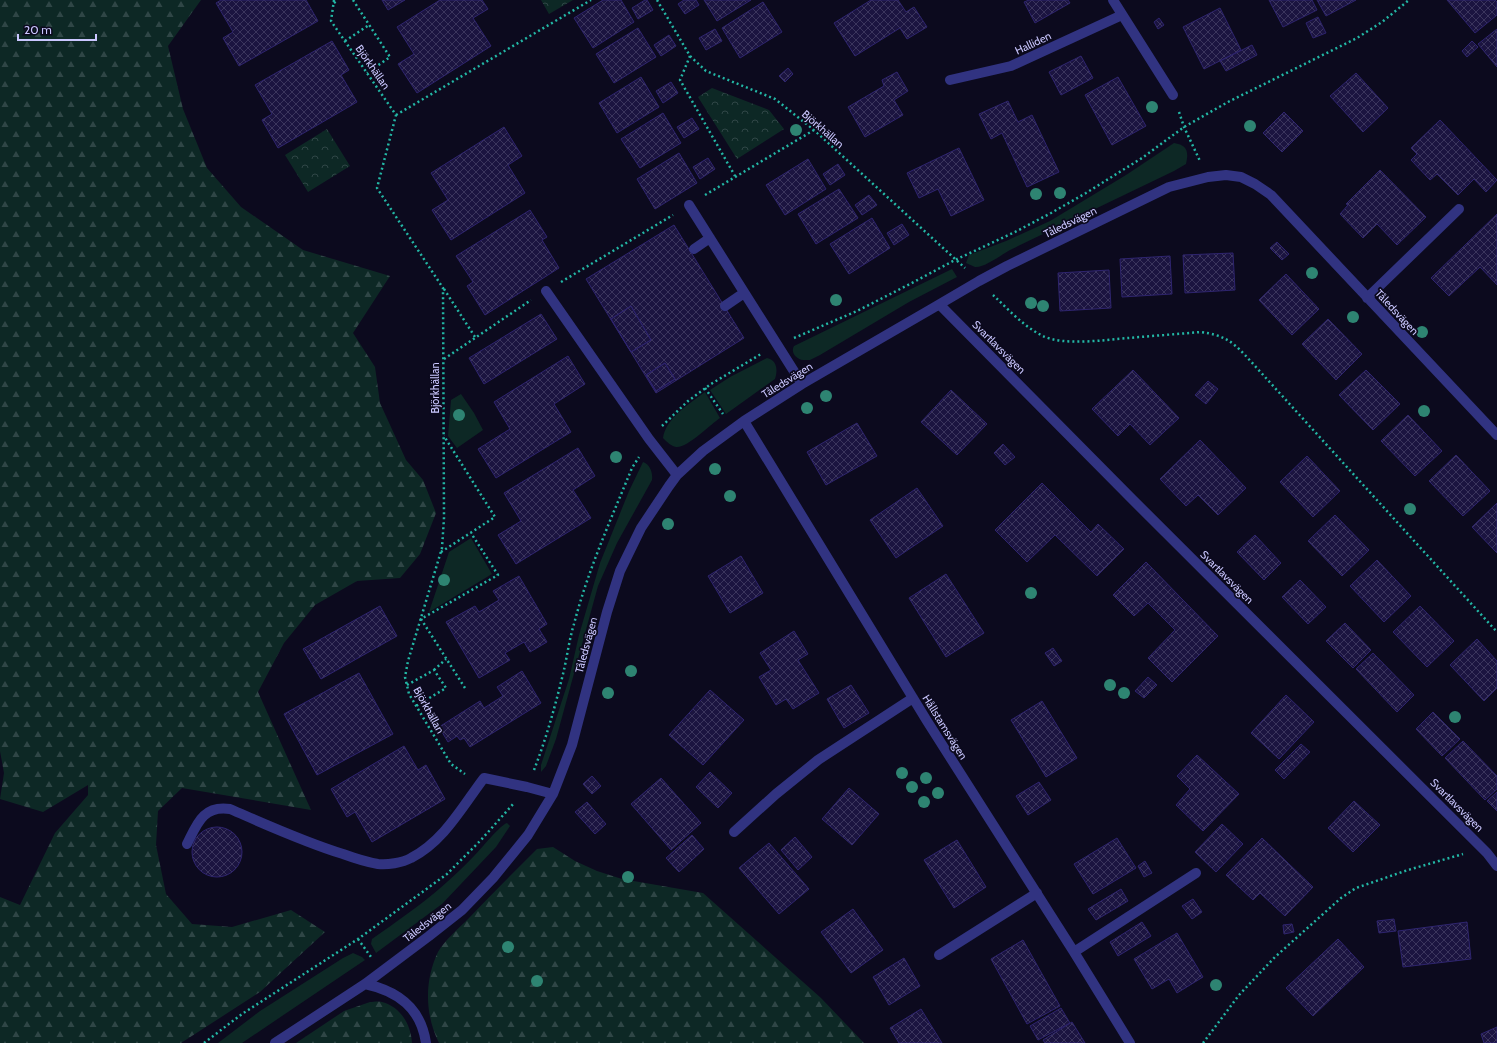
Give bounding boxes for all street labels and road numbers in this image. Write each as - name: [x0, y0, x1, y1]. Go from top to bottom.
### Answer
- street label: Halliden: [1013, 29, 1053, 57]
- street label: Björkhällan: [353, 42, 393, 92]
- street label: Björkhällan: [799, 107, 847, 151]
- street label: Tåledsvägen: [1041, 203, 1099, 241]
- street label: Tåledsvägen: [1372, 286, 1422, 338]
- street label: Svartlavsvägen: [969, 317, 1029, 377]
- street label: Tåledsvägen: [759, 359, 815, 401]
- street label: Björkhällan: [428, 362, 442, 414]
- street label: Svartlavsvägen: [1197, 547, 1257, 607]
- street label: Tåledsvägen: [572, 616, 600, 674]
- street label: Björkhällan: [410, 684, 448, 736]
- street label: Hållstamsvägen: [920, 692, 970, 762]
- street label: Svartlavsvägen: [1427, 775, 1487, 835]
- street label: Tåledsvägen: [400, 899, 454, 945]

